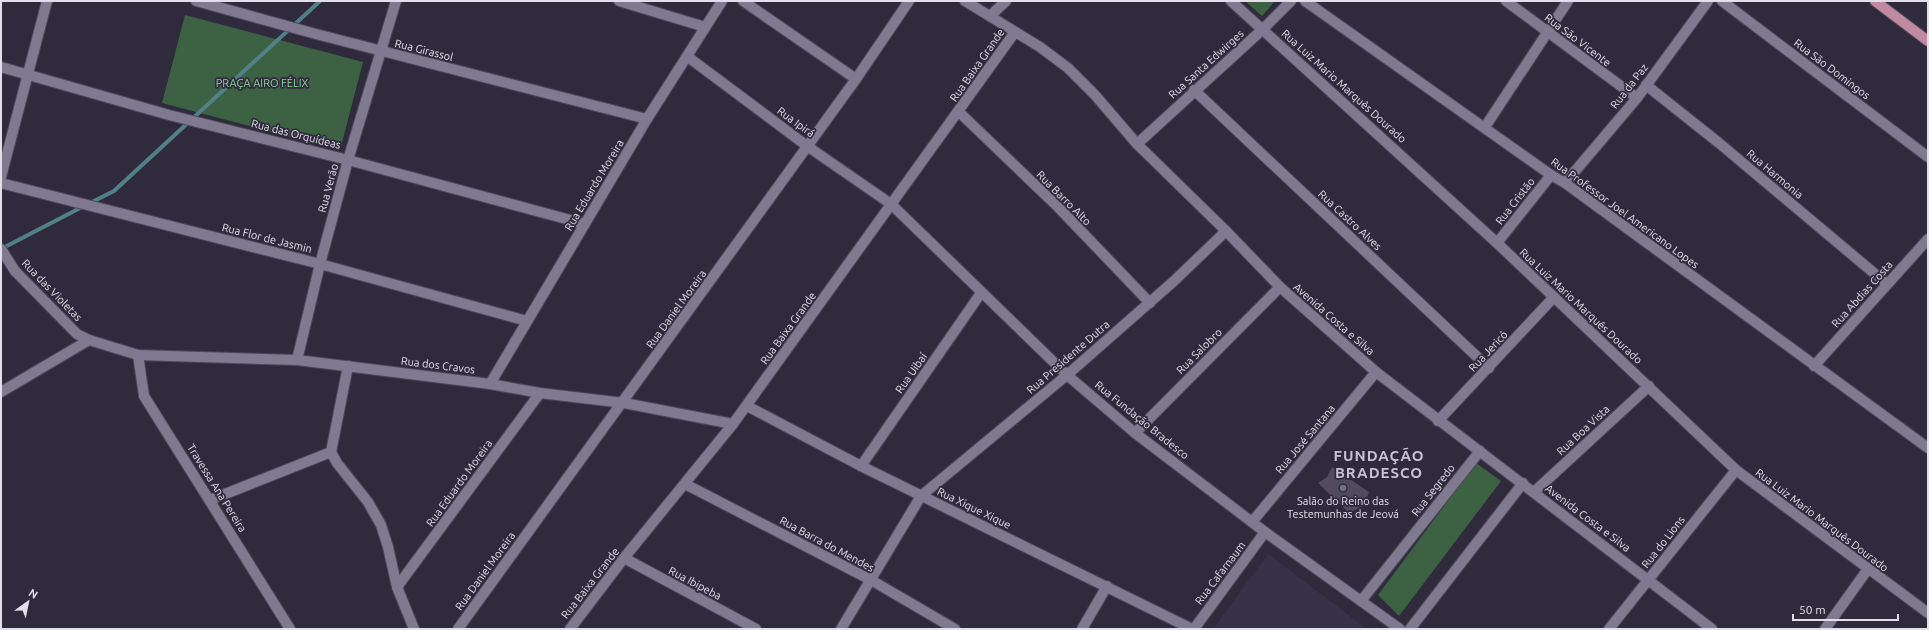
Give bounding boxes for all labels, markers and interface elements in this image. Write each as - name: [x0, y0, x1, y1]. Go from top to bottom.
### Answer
- street label: Rua São Vicente: [1543, 11, 1613, 69]
- street label: Rua Baixa Grande: [947, 26, 1007, 104]
- street label: Rua Santa Edwirges: [1166, 27, 1246, 101]
- street label: Rua Luiz Mario Marquês Dourado: [1279, 27, 1409, 145]
- street label: Rua Girassol: [393, 37, 455, 63]
- street label: Rua São Domingos: [1792, 37, 1872, 102]
- street label: Rua da Paz: [1608, 61, 1650, 111]
- park label: PRAÇA AIRO FÉLIX: [216, 76, 308, 89]
- street label: Rua Ipirá: [775, 104, 817, 140]
- street label: Rua das Orquídeas: [250, 117, 342, 151]
- street label: Rua Eduardo Moreira: [562, 137, 626, 233]
- street label: Rua Harmonia: [1745, 147, 1805, 201]
- street label: Rua Professor Joel Americano Lopes: [1549, 155, 1701, 271]
- street label: Rua Verão: [316, 162, 340, 214]
- street label: Rua Barro Alto: [1034, 168, 1094, 228]
- street label: Rua Cristão: [1493, 175, 1537, 227]
- street label: Rua Castro Alves: [1316, 188, 1384, 253]
- street label: Rua Flor de Jasmin: [221, 221, 313, 255]
- street label: Rua Luiz Mario Marquês Dourado: [1517, 246, 1645, 366]
- street label: Rua das Violetas: [20, 257, 85, 323]
- street label: Rua Abdias Costa: [1829, 258, 1895, 330]
- street label: Rua Daniel Moreira: [644, 268, 708, 350]
- street label: Avenida Costa e Silva: [1291, 281, 1377, 357]
- street label: Rua Baixa Grande: [758, 290, 818, 366]
- street label: Rua Presidente Dutra: [1024, 318, 1112, 396]
- street label: Rua Salobro: [1174, 326, 1224, 376]
- street label: Rua Jericó: [1466, 328, 1510, 374]
- street label: Rua Uibaí: [893, 350, 929, 395]
- street label: Rua dos Cravos: [400, 355, 476, 376]
- street label: Rua Fundação Bradesco: [1093, 379, 1191, 461]
- street label: Rua José Santana: [1273, 402, 1337, 476]
- street label: Rua Boa Vista: [1554, 403, 1612, 457]
- street label: Rua Eduardo Moreira: [424, 437, 494, 529]
- street label: Travessa Ana Pereira: [185, 442, 249, 534]
- district label: FUNDAÇÃO BRADESCO: [1334, 447, 1425, 481]
- street label: Rua Segredo: [1409, 462, 1457, 518]
- street label: Rua Luiz Mario Marquês Dourado: [1753, 466, 1891, 574]
- street label: Avenida Costa e Silva: [1543, 482, 1633, 554]
- marker: Salão do Reino das Testemunhas de Jeová: [1338, 483, 1348, 493]
- street label: Rua Xique Xique: [935, 485, 1013, 531]
- place label: Salão do Reino das Testemunhas de Jeová: [1287, 495, 1399, 520]
- street label: Rua Barra do Mendes: [778, 514, 876, 574]
- street label: Rua do Lions: [1639, 514, 1687, 570]
- street label: Rua Daniel Moreira: [453, 530, 517, 612]
- street label: Rua Cafarnaum: [1193, 539, 1247, 607]
- street label: Rua Baixa Grande: [559, 545, 621, 621]
- street label: Rua Ibipeba: [667, 564, 723, 602]
- north arrow: [8, 582, 48, 622]
- text: N: [27, 586, 40, 601]
- scale bar: [1793, 596, 1898, 622]
- text: 50 m: [1799, 603, 1826, 616]

